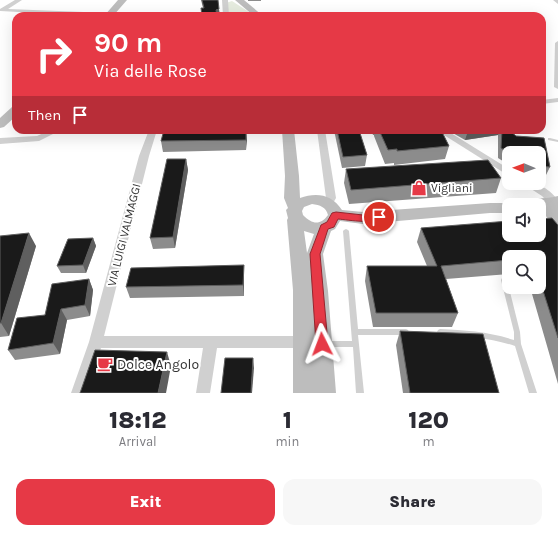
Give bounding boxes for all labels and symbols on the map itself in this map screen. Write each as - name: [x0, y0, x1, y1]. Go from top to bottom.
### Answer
- north arrow: [502, 146, 546, 190]
- shop icon: Vigliani: [410, 179, 428, 197]
- place label: Vigliani: [431, 181, 472, 195]
- street label: VIA LUIGI VALMAGGI: [104, 182, 144, 288]
- pin: [362, 200, 396, 234]
- position arrow: [301, 323, 343, 365]
- cafe icon: Dolce Angolo: [96, 355, 114, 373]
- place label: Dolce Angolo: [117, 356, 199, 373]

